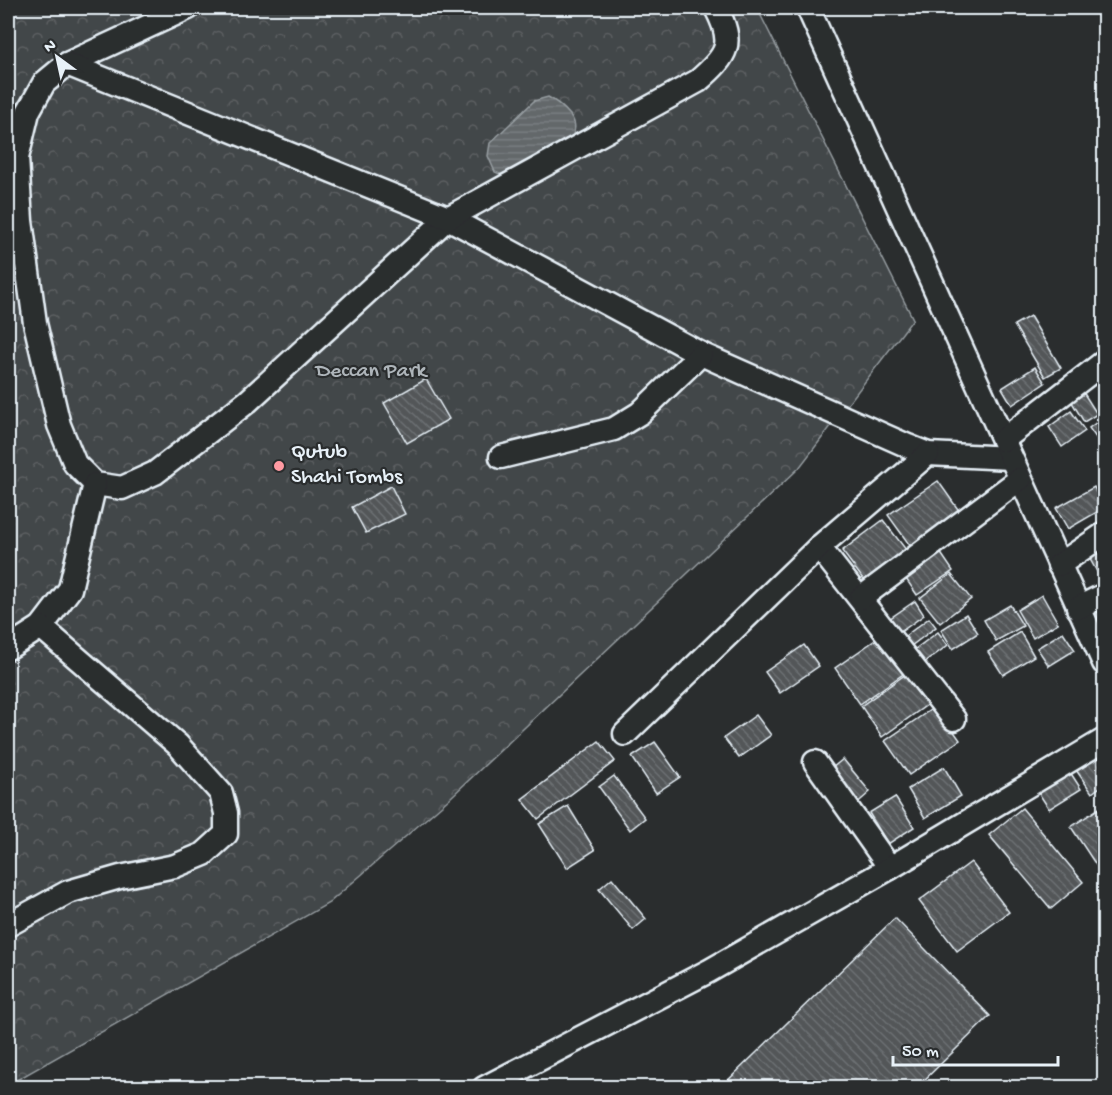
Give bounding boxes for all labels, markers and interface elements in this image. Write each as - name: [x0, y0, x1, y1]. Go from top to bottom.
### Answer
- north arrow: [27, 27, 87, 87]
- text: N: [41, 36, 61, 58]
- park label: Deccan Park: [314, 359, 428, 385]
- place label: Qutub Shahi Tombs: [291, 440, 403, 491]
- marker: Qutub Shahi Tombs: [272, 459, 286, 473]
- scale bar: [893, 1029, 1058, 1067]
- text: 50 m: [902, 1042, 939, 1063]

